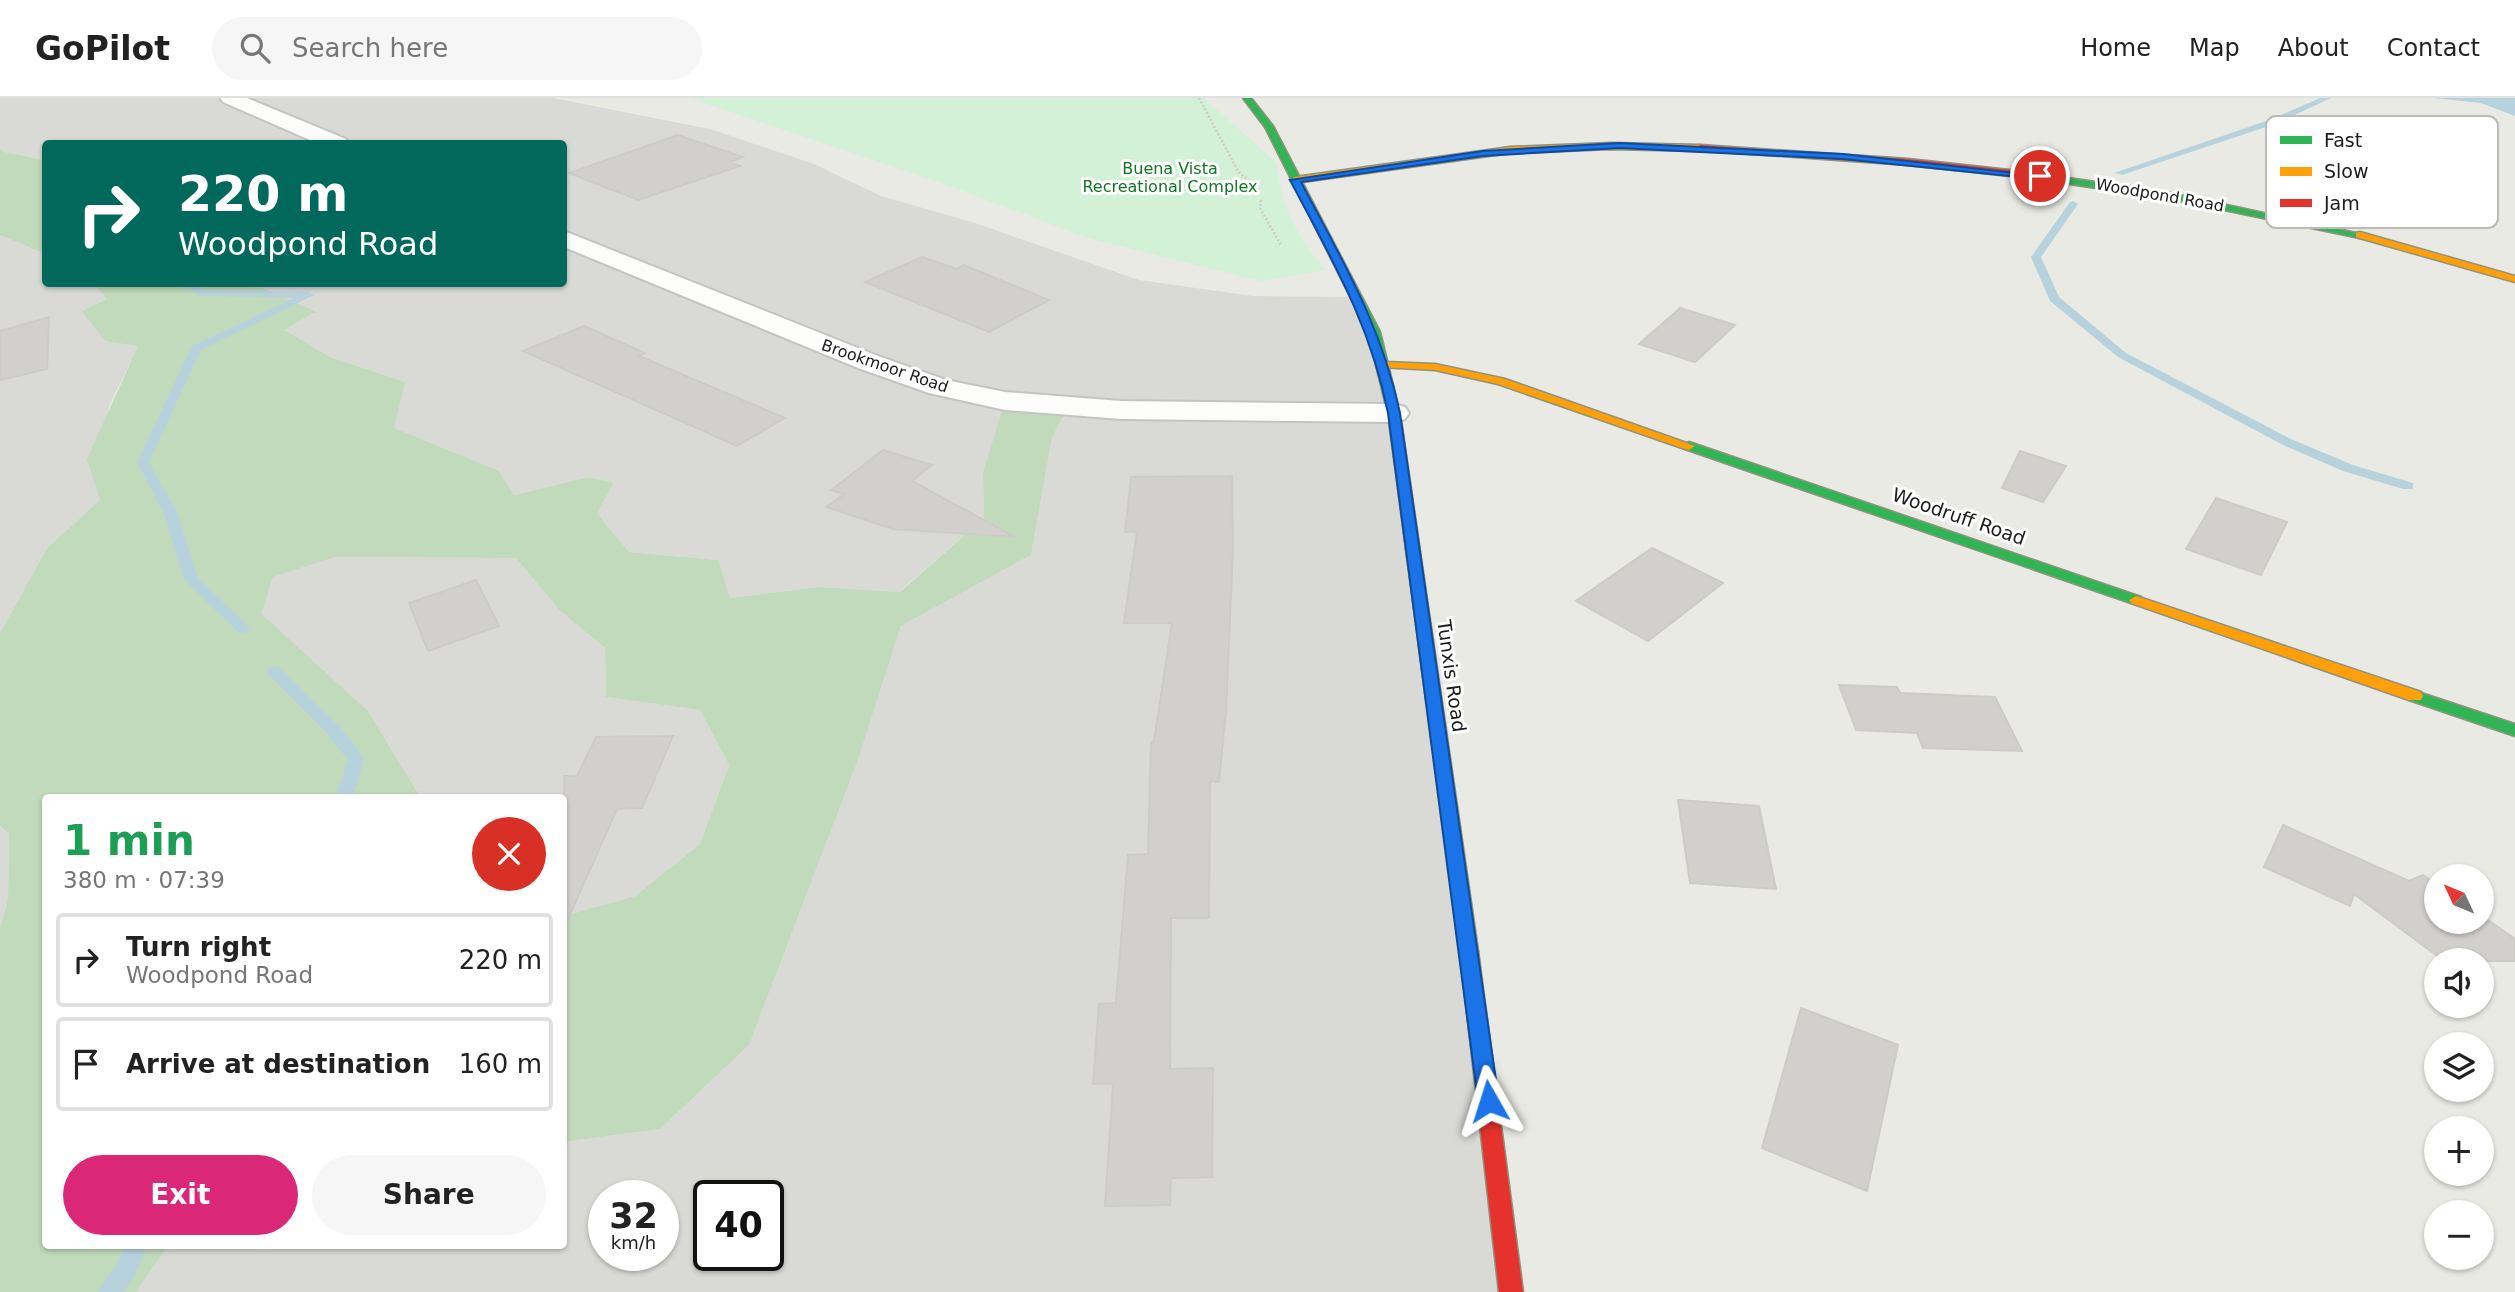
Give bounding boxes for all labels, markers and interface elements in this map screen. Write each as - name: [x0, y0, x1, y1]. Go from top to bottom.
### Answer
- search box: [212, 17, 702, 80]
- text: GoPilot: [35, 29, 170, 68]
- icon: search: [236, 29, 274, 67]
- text: Search here: [292, 33, 448, 63]
- text: Home: [2080, 34, 2151, 62]
- text: Map: [2189, 34, 2240, 62]
- text: About: [2278, 34, 2349, 62]
- text: Contact: [2387, 34, 2480, 62]
- legend: [2266, 116, 2498, 228]
- text: Fast: [2324, 129, 2362, 151]
- pin: [2010, 146, 2070, 206]
- icon: arrive: [2021, 157, 2059, 195]
- park label: Buena Vista Recreational Complex: [1082, 159, 1258, 196]
- text: Slow: [2324, 160, 2369, 182]
- text: 220 m: [178, 166, 348, 223]
- icon: right: [63, 168, 154, 259]
- street label: Woodpond Road: [2094, 174, 2226, 216]
- text: Jam: [2323, 192, 2360, 214]
- text: Woodpond Road: [178, 225, 438, 263]
- street label: Brookmoor Road: [819, 335, 951, 397]
- street label: Woodruff Road: [1889, 483, 2029, 549]
- street label: Tunxis Road: [1433, 618, 1471, 733]
- text: 1 min: [63, 816, 195, 865]
- button: close: [472, 817, 546, 891]
- north arrow: [2424, 864, 2494, 934]
- map controls: [2424, 864, 2494, 1270]
- text: 380 m · 07:39: [63, 867, 225, 893]
- text: Turn right: [126, 932, 271, 962]
- icon: right: [67, 941, 105, 979]
- text: 220 m: [459, 945, 542, 975]
- button: sound: [2424, 948, 2494, 1018]
- text: Woodpond Road: [126, 962, 313, 988]
- button: layers: [2424, 1032, 2494, 1102]
- icon: arrive: [67, 1045, 105, 1083]
- text: Arrive at destination: [126, 1049, 430, 1079]
- text: 160 m: [459, 1049, 542, 1079]
- position arrow: [1452, 1064, 1526, 1138]
- button: +: [2424, 1116, 2494, 1186]
- button: Exit: [63, 1155, 298, 1235]
- button: Share: [312, 1155, 546, 1235]
- speed limit sign: 40: [693, 1180, 784, 1271]
- text: 32: [609, 1196, 658, 1236]
- button: −: [2424, 1200, 2494, 1270]
- text: km/h: [611, 1232, 656, 1253]

